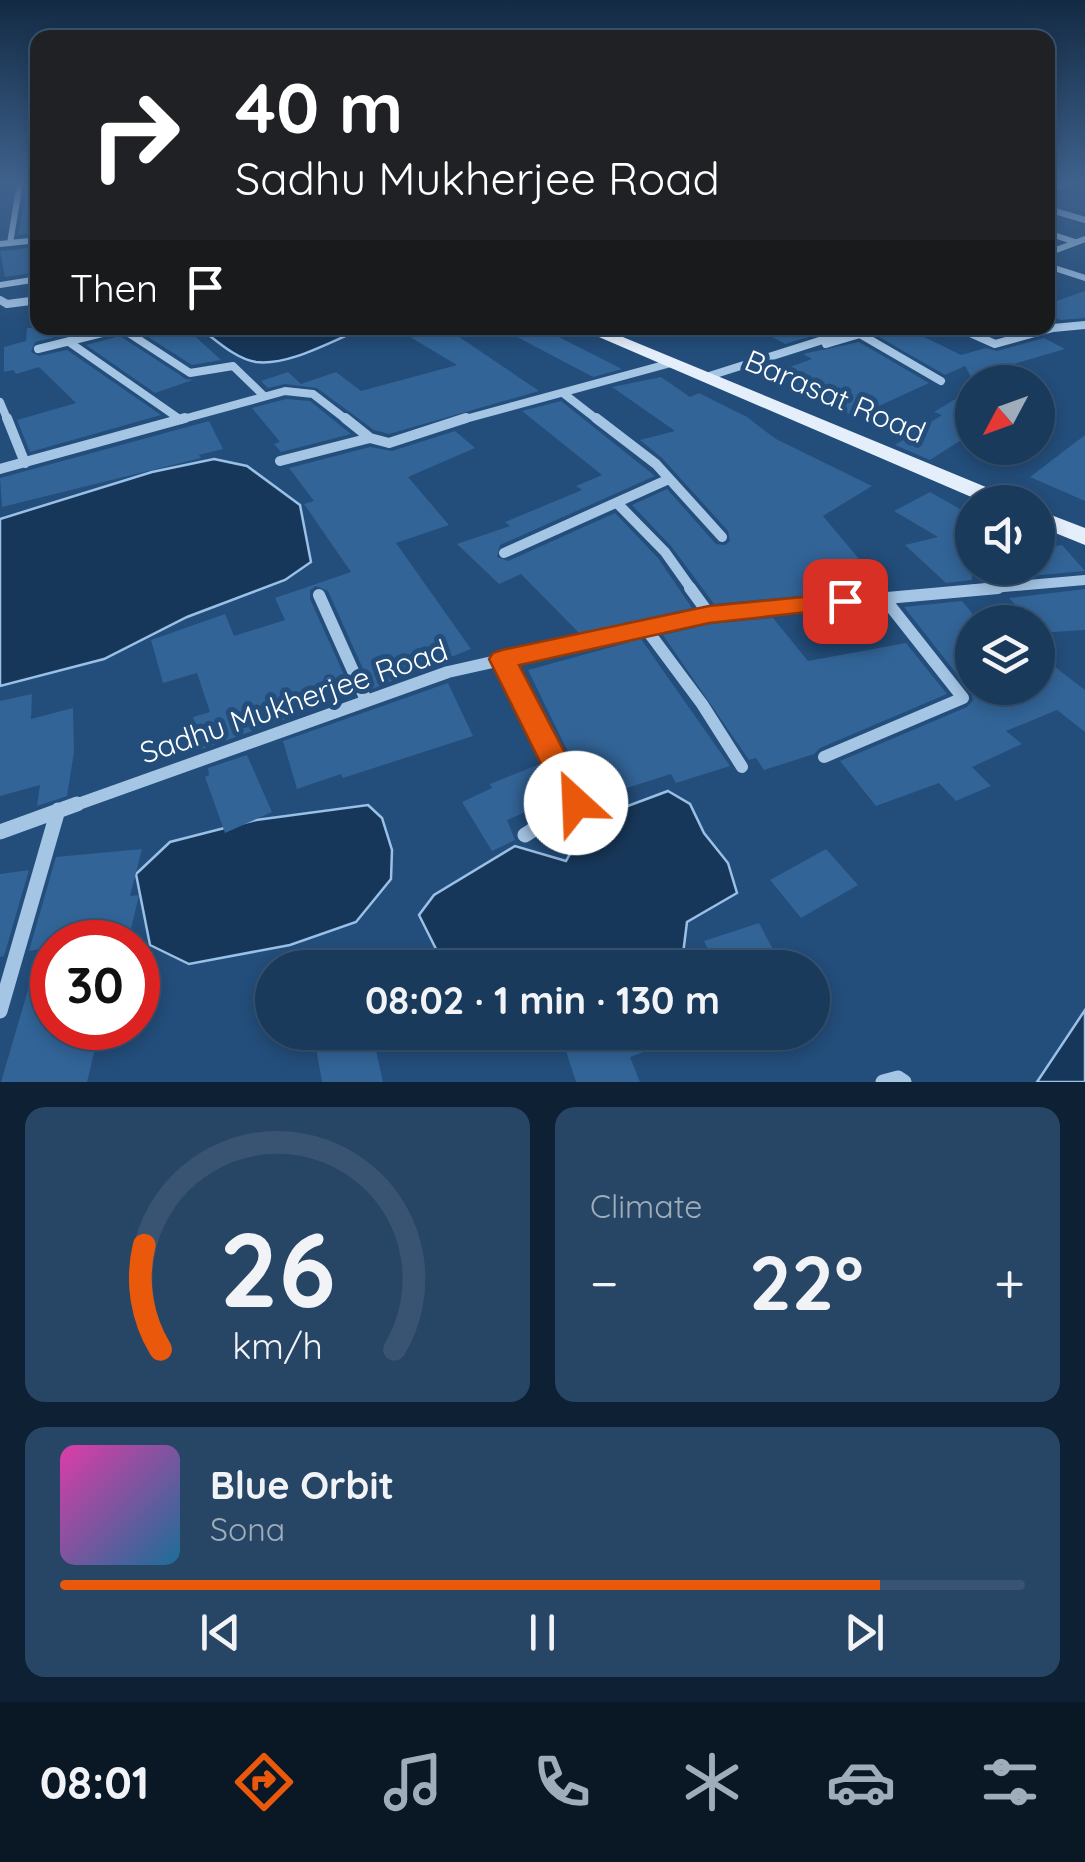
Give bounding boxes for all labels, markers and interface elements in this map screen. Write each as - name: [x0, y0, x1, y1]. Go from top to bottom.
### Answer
- text: 40 m: [235, 63, 403, 151]
- icon: right: [70, 70, 200, 200]
- text: Sadhu Mukherjee Road: [235, 150, 720, 206]
- icon: arrive: [178, 260, 233, 315]
- text: Then: [70, 264, 158, 312]
- street label: Barasat Road: [739, 341, 931, 451]
- north arrow: [955, 365, 1055, 465]
- map controls: [955, 365, 1055, 705]
- button: sound: [955, 485, 1055, 585]
- pin: [803, 559, 888, 644]
- icon: arrive: [818, 574, 873, 629]
- button: layers: [955, 605, 1055, 705]
- street label: Sadhu Mukherjee Road: [135, 630, 453, 772]
- position arrow: [524, 751, 628, 855]
- speed limit sign: 30: [30, 920, 160, 1050]
- text: 08:02 · 1 min · 130 m: [365, 976, 720, 1024]
- text: Climate: [590, 1186, 702, 1226]
- text: 26: [219, 1203, 336, 1333]
- text: 22°: [749, 1235, 864, 1329]
- text: −: [590, 1248, 619, 1317]
- text: +: [994, 1248, 1025, 1317]
- text: km/h: [232, 1323, 323, 1368]
- text: Blue Orbit: [210, 1461, 394, 1509]
- text: Sona: [210, 1509, 285, 1549]
- icon: previous: [193, 1605, 248, 1660]
- icon: pause: [515, 1605, 570, 1660]
- icon: next: [837, 1605, 892, 1660]
- icon: directions: [229, 1747, 299, 1817]
- icon: music: [378, 1747, 448, 1817]
- icon: phone: [527, 1747, 597, 1817]
- icon: climate: [677, 1747, 747, 1817]
- icon: car: [826, 1747, 896, 1817]
- icon: filters: [975, 1747, 1045, 1817]
- text: 08:01: [40, 1754, 149, 1810]

